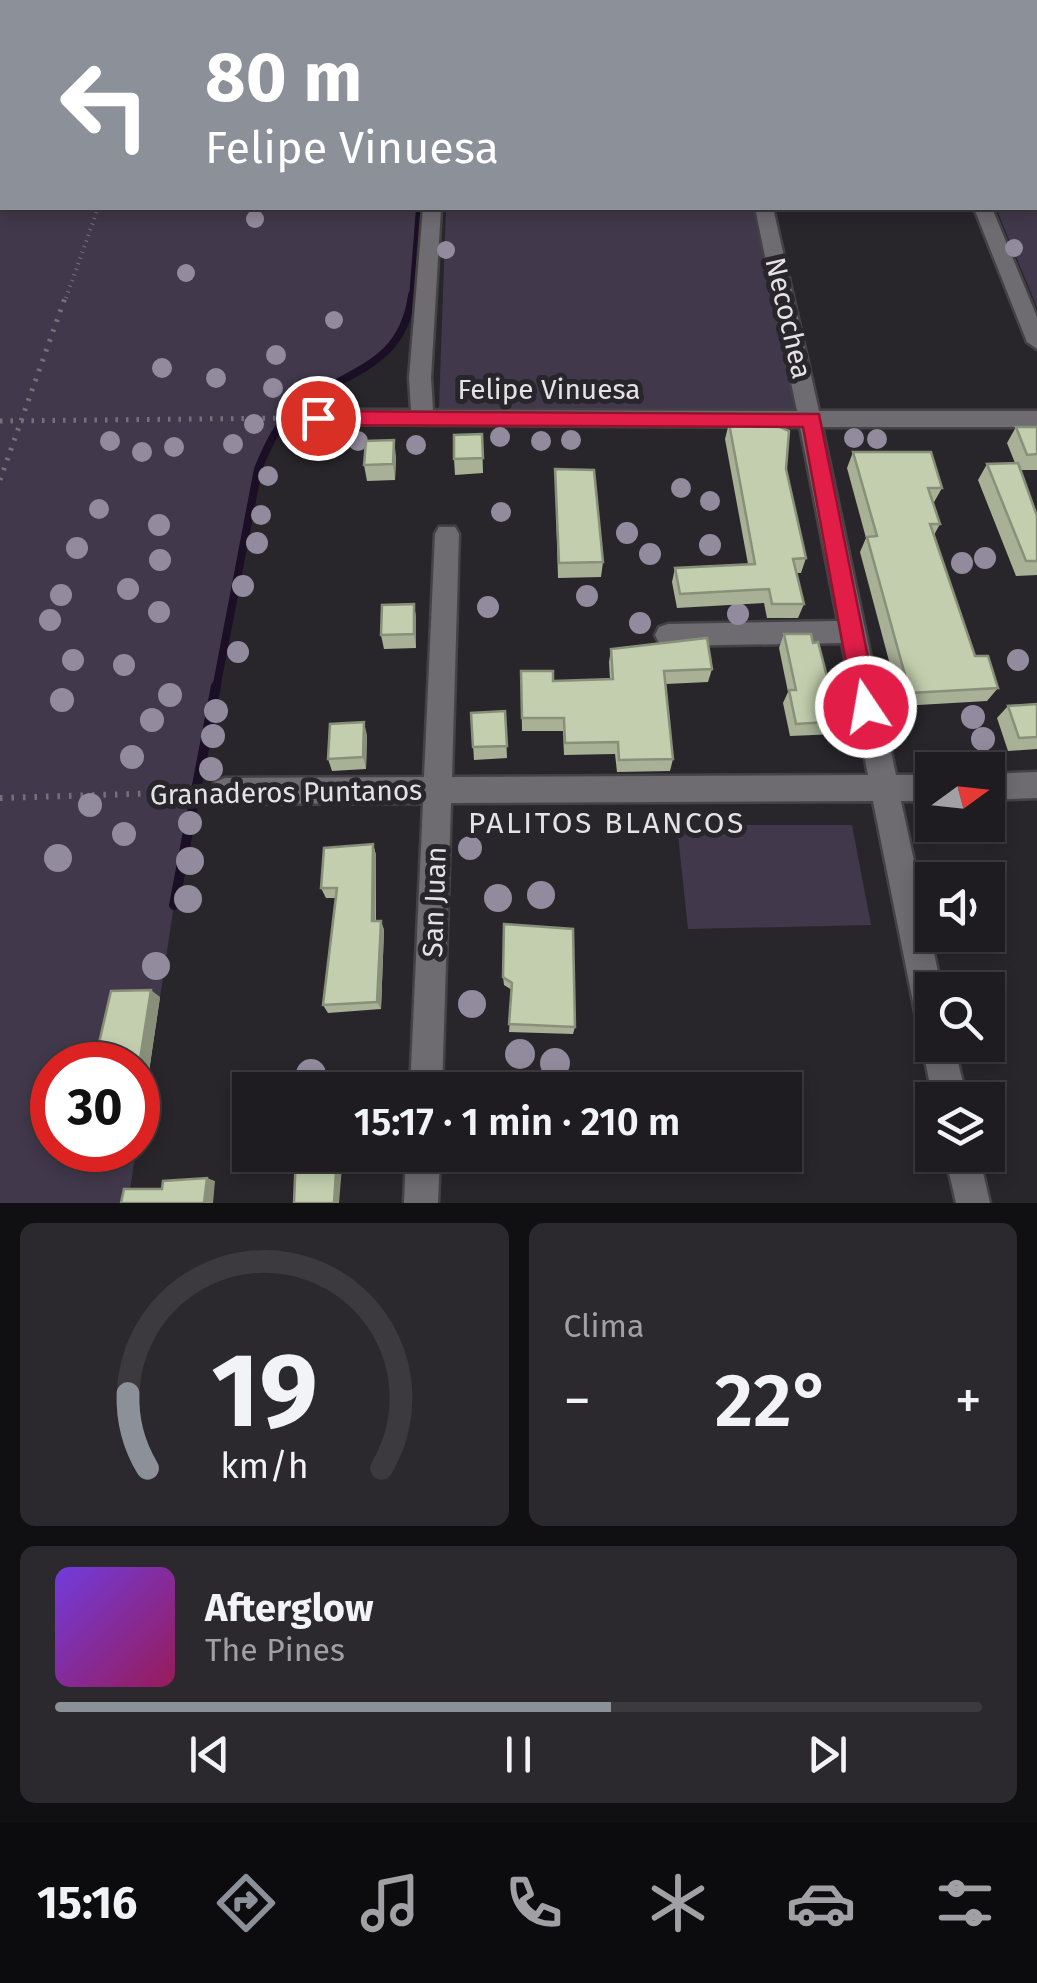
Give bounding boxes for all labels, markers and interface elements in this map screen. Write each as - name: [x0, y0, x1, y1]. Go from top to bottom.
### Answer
- text: 80 m: [205, 36, 362, 120]
- icon: left: [40, 40, 170, 170]
- text: Felipe Vinuesa: [205, 121, 499, 175]
- street label: Necochea: [759, 254, 818, 382]
- street label: Felipe Vinuesa: [458, 373, 640, 406]
- pin: [276, 376, 361, 461]
- icon: arrive: [291, 391, 346, 446]
- position arrow: [814, 655, 918, 759]
- north arrow: [915, 752, 1005, 842]
- map controls: [915, 752, 1005, 1172]
- street label: Granaderos Puntanos: [150, 774, 422, 811]
- district label: PALITOS BLANCOS: [468, 805, 746, 841]
- street label: San Juan: [416, 846, 453, 958]
- button: sound: [915, 862, 1005, 952]
- button: search: [915, 972, 1005, 1062]
- speed limit sign: 30: [30, 1042, 160, 1172]
- button: layers: [915, 1082, 1005, 1172]
- text: 15:17 · 1 min · 210 m: [354, 1099, 680, 1145]
- text: Clima: [564, 1307, 644, 1345]
- text: 19: [211, 1329, 318, 1454]
- text: 22°: [715, 1356, 831, 1446]
- text: −: [564, 1368, 591, 1434]
- text: +: [955, 1368, 982, 1434]
- text: km/h: [220, 1445, 308, 1487]
- text: Afterglow: [205, 1585, 373, 1631]
- text: The Pines: [205, 1631, 345, 1669]
- icon: previous: [182, 1727, 237, 1782]
- icon: pause: [491, 1727, 546, 1782]
- icon: next: [800, 1727, 855, 1782]
- icon: directions: [211, 1868, 281, 1938]
- icon: music: [355, 1868, 425, 1938]
- icon: phone: [499, 1868, 569, 1938]
- icon: climate: [643, 1868, 713, 1938]
- icon: car: [786, 1868, 856, 1938]
- icon: filters: [930, 1868, 1000, 1938]
- text: 15:16: [37, 1876, 137, 1930]

